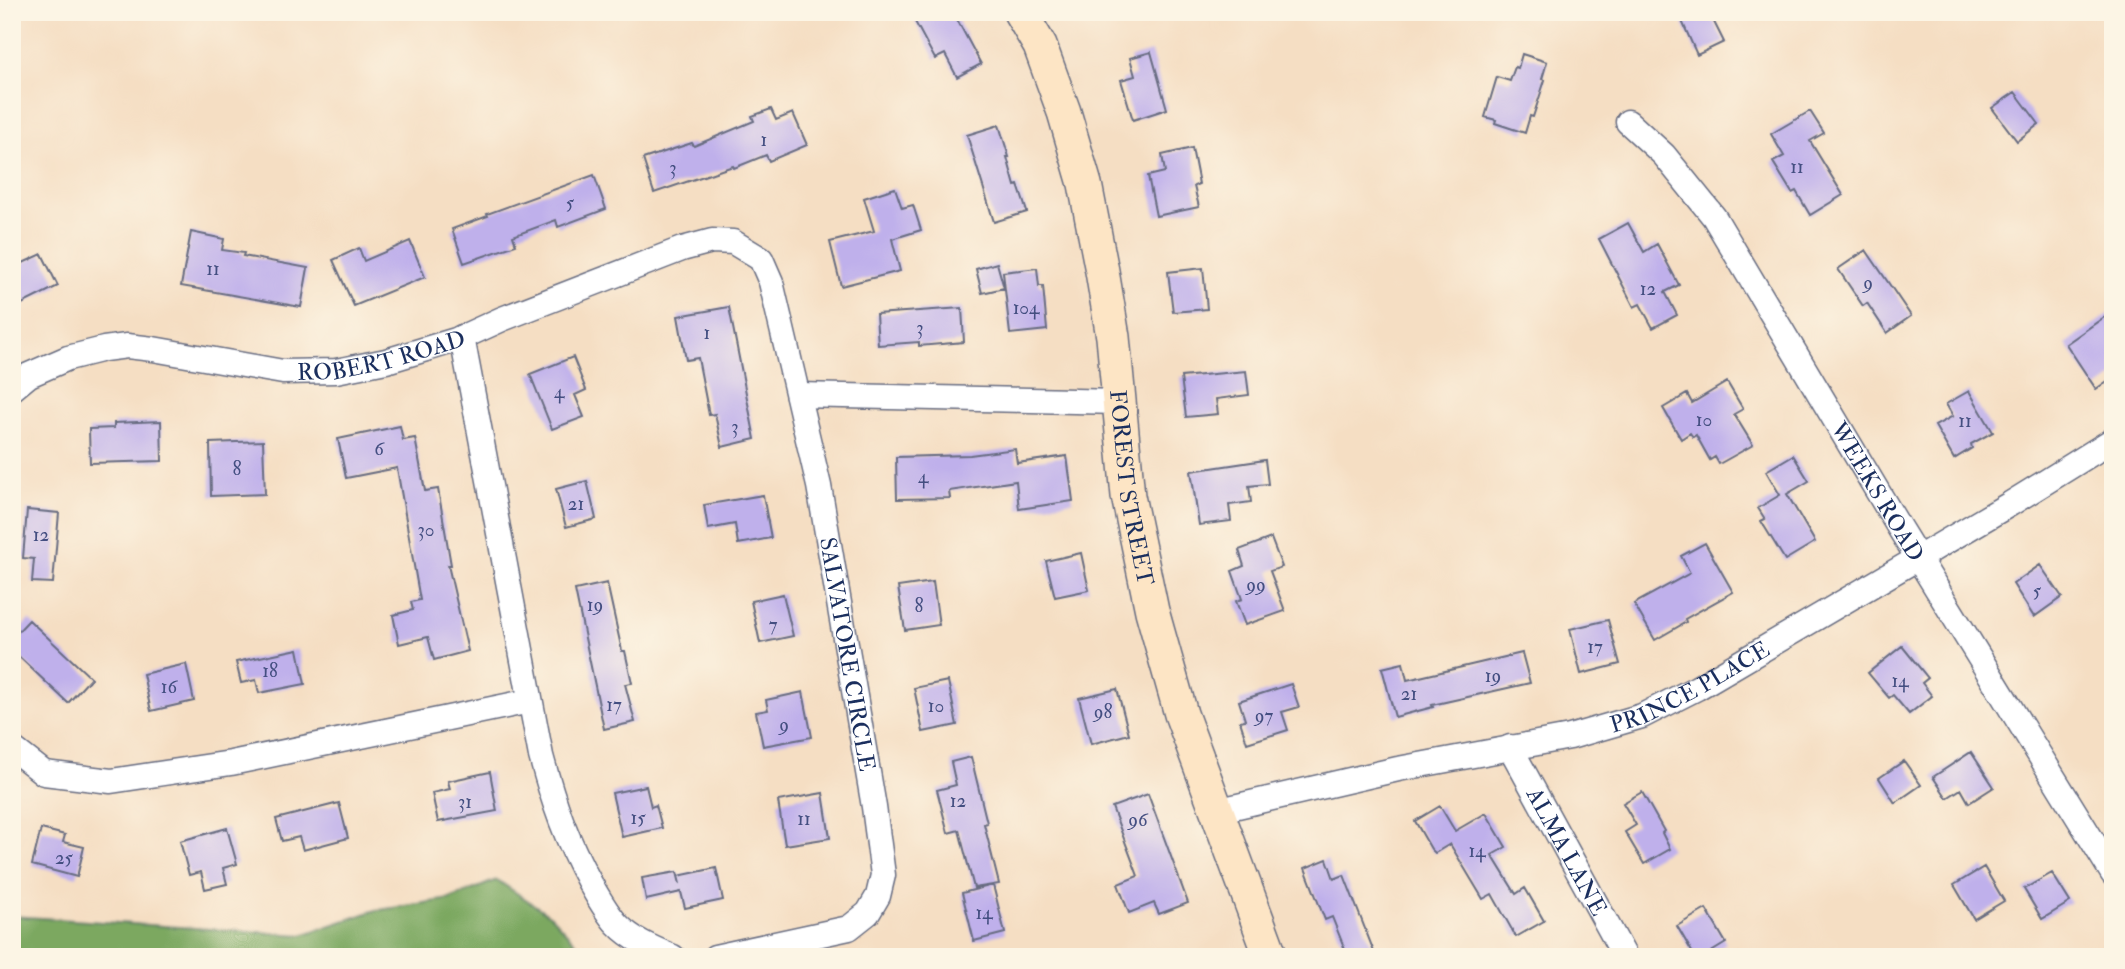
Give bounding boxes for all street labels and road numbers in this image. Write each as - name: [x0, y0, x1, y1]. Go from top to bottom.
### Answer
- street label: ROBERT ROAD: [297, 324, 469, 386]
- street label: FOREST STREET: [1104, 389, 1161, 588]
- street label: WEEKS ROAD: [1824, 415, 1931, 567]
- street label: SALVATORE CIRCLE: [814, 535, 882, 774]
- street label: PRINCE PLACE: [1606, 634, 1775, 739]
- street label: ALMA LANE: [1520, 781, 1614, 921]

